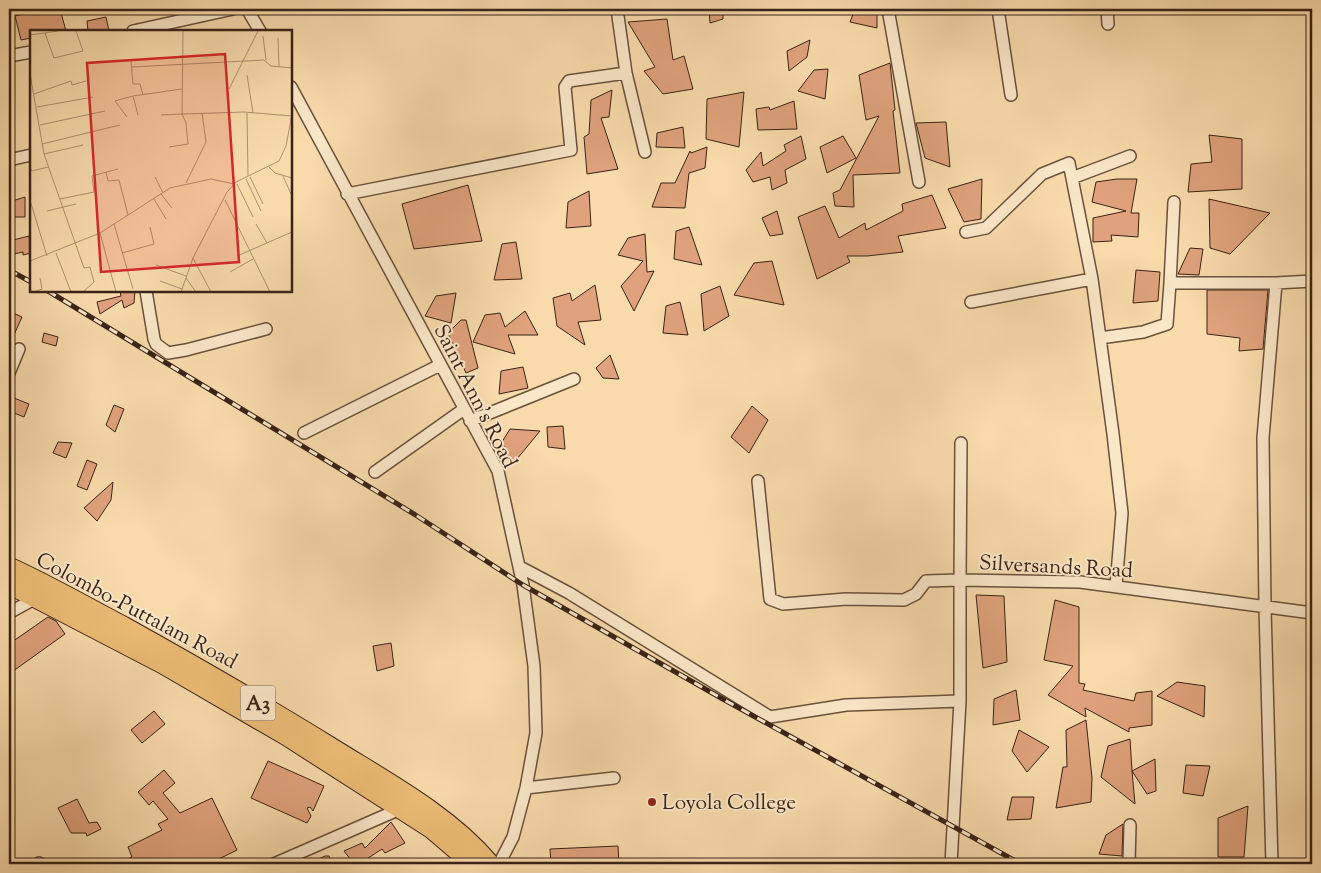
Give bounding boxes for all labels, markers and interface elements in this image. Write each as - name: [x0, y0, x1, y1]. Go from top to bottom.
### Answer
- inset map: [30, 30, 292, 292]
- street label: Saint Ann's Road: [425, 320, 524, 474]
- street label: Colombo-Puttalam Road: [30, 546, 242, 678]
- street label: Silversands Road: [978, 549, 1134, 587]
- road number: A3: [240, 686, 276, 720]
- place label: Loyola College: [662, 789, 796, 819]
- marker: Loyola College: [646, 796, 658, 808]

